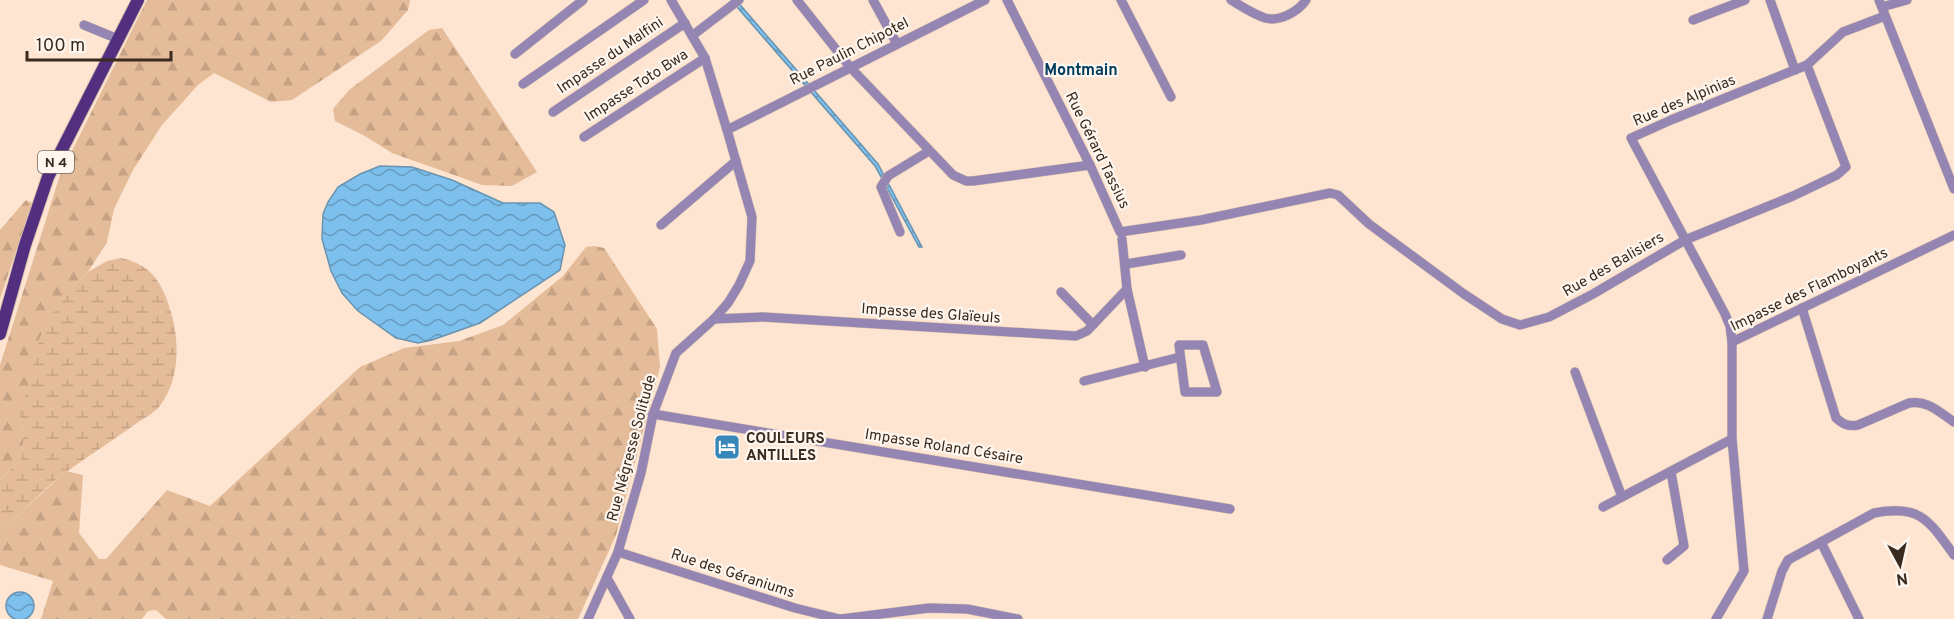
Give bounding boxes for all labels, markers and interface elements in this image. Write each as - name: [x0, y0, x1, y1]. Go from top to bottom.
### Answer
- street label: Impasse du Malfini: [554, 14, 668, 99]
- street label: Rue Paulin Chipotel: [787, 14, 913, 91]
- scale bar: [27, 24, 171, 62]
- text: 100 m: [36, 35, 85, 58]
- street label: Impasse Toto Bwa: [581, 46, 692, 127]
- district label: Montmain: [1044, 61, 1118, 81]
- street label: Rue des Alpinias: [1630, 71, 1739, 132]
- street label: Rue Gérard Tassius: [1060, 89, 1133, 212]
- road number: N 4: [38, 151, 74, 173]
- street label: Rue des Balisiers: [1560, 229, 1668, 302]
- street label: Impasse des Flamboyants: [1728, 244, 1891, 337]
- street label: Impasse des Glaïeuls: [861, 300, 1001, 329]
- street label: Rue Négresse Solitude: [604, 373, 661, 524]
- street label: Impasse Roland Césaire: [863, 426, 1024, 469]
- place label: COULEURS ANTILLES: [746, 430, 825, 466]
- hotel icon: COULEURS ANTILLES: [712, 432, 742, 462]
- north arrow: [1870, 535, 1930, 595]
- street label: Rue des Géraniums: [668, 545, 797, 603]
- text: N: [1895, 567, 1909, 589]

